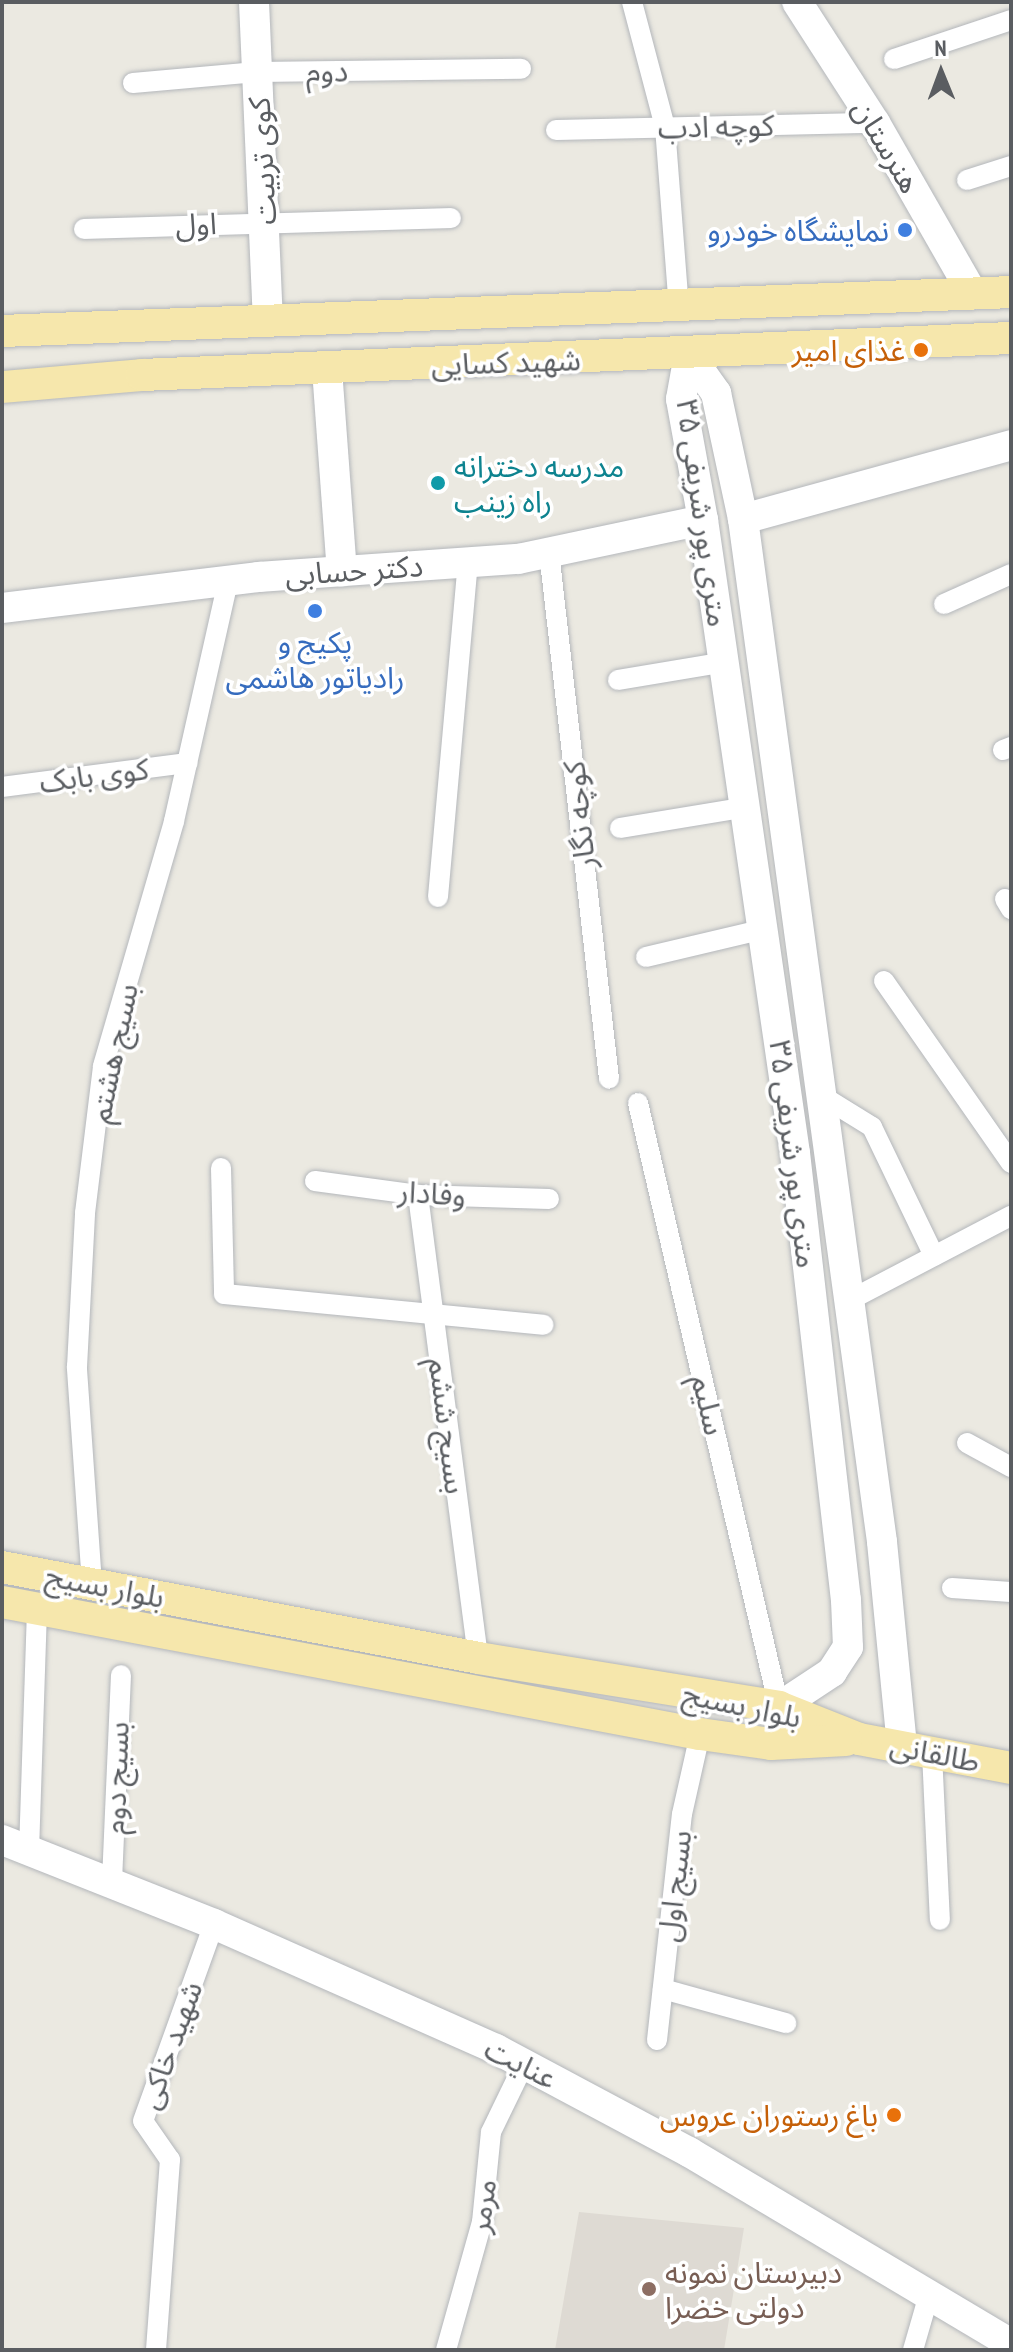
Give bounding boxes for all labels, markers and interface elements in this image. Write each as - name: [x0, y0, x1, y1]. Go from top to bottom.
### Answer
- north arrow: [901, 32, 981, 112]
- text: N: [934, 34, 947, 62]
- street label: دوم: [306, 53, 348, 89]
- street label: هنرستان: [845, 93, 929, 199]
- street label: کوی تربیت: [241, 96, 283, 226]
- street label: کوچه ادب: [658, 107, 774, 145]
- street label: اول: [175, 205, 217, 243]
- place label: نمایشگاه خودرو: [707, 212, 889, 248]
- marker: نمایشگاه خودرو: [896, 221, 914, 239]
- place label: غذای امیر: [792, 332, 905, 368]
- street label: شهید کسایی: [430, 341, 582, 383]
- marker: غذای امیر: [912, 341, 930, 359]
- street label: ۳۵ متری پور شریفی: [669, 397, 737, 629]
- place label: مدرسه دخترانه راه زینب: [454, 448, 624, 518]
- marker: مدرسه دخترانه راه زینب: [429, 474, 447, 492]
- street label: دکتر حسابی: [284, 547, 424, 593]
- marker: پکیج و رادیاتور هاشمی: [306, 602, 324, 620]
- place label: پکیج و رادیاتور هاشمی: [226, 624, 404, 694]
- street label: کوی بابک: [37, 750, 151, 800]
- street label: کوچه نگار: [555, 759, 603, 871]
- street label: بسیج هشتم: [81, 980, 145, 1126]
- street label: ۳۵ متری پور شریفی: [762, 1038, 826, 1270]
- street label: وفادار: [397, 1173, 467, 1213]
- street label: بسیج ششم: [422, 1356, 474, 1496]
- street label: سلیم: [685, 1371, 733, 1439]
- street label: بلوار بسیج: [43, 1557, 167, 1615]
- street label: بلوار بسیج: [680, 1675, 804, 1735]
- street label: بسيج دوم: [96, 1721, 136, 1835]
- street label: طالقانی: [887, 1727, 983, 1779]
- street label: بسیج اول: [649, 1828, 699, 1944]
- street label: شهید خاکی: [130, 1976, 210, 2114]
- street label: عنایت: [479, 2030, 563, 2096]
- place label: باغ رستوران عروس: [660, 2097, 878, 2133]
- marker: باغ رستوران عروس: [885, 2106, 903, 2124]
- street label: مرمر: [460, 2177, 504, 2235]
- place label: دبیرستان نمونه دولتی خضرا: [665, 2254, 842, 2324]
- marker: دبیرستان نمونه دولتی خضرا: [640, 2280, 658, 2298]

